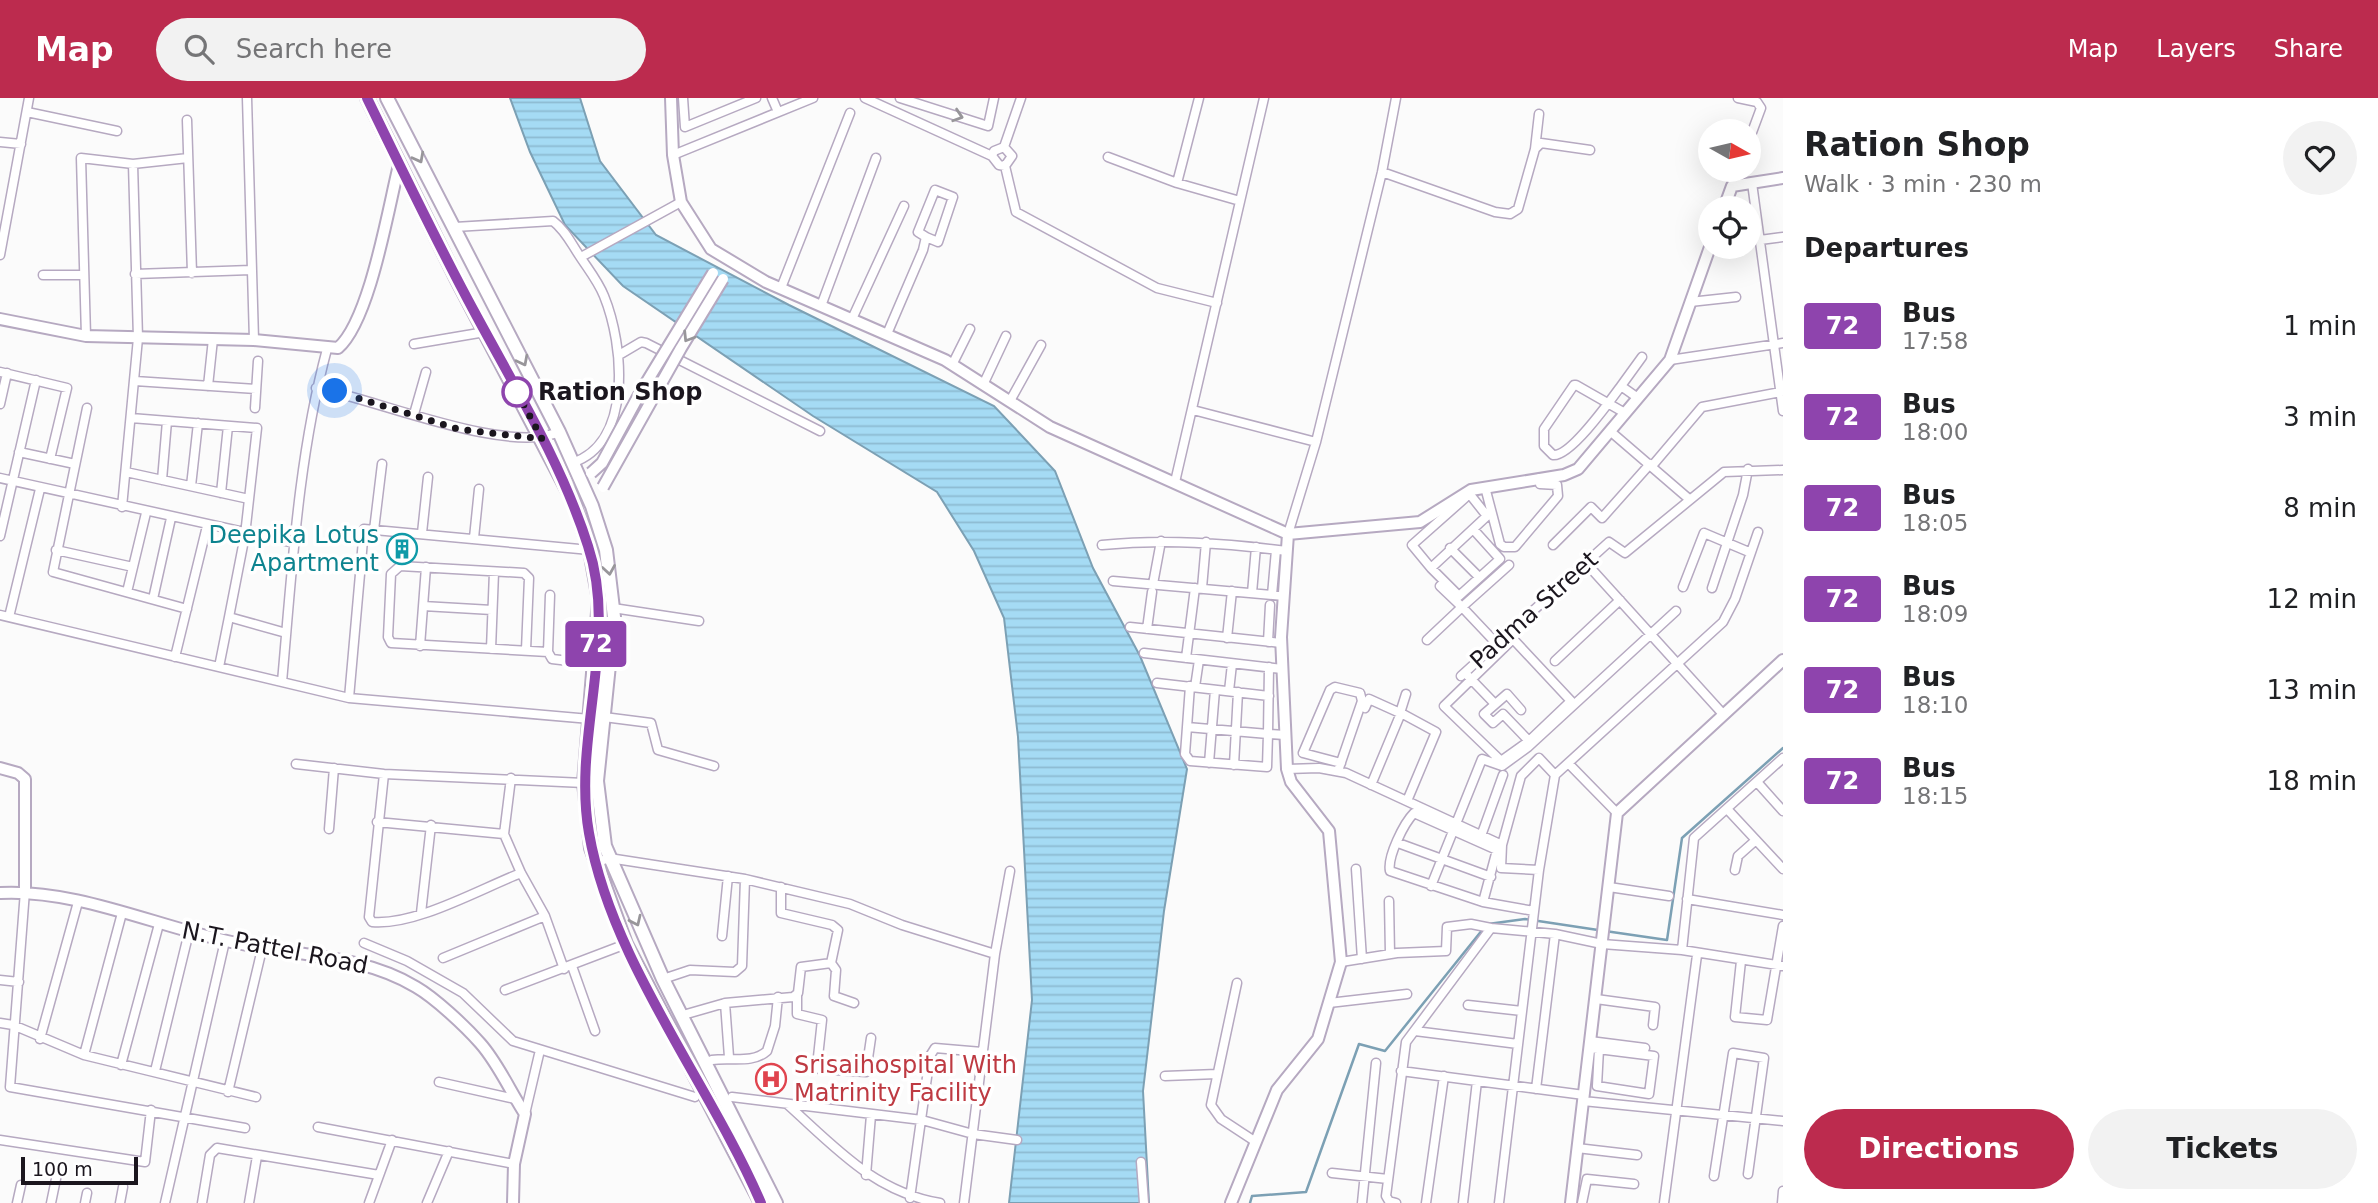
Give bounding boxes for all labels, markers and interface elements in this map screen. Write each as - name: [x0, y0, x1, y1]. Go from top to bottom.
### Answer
- search box: [156, 18, 646, 81]
- text: Map: [35, 30, 114, 69]
- icon: search: [180, 30, 218, 68]
- text: Search here: [236, 34, 392, 64]
- text: Map: [2068, 35, 2118, 63]
- text: Layers: [2156, 35, 2236, 63]
- text: Share: [2274, 35, 2343, 63]
- one-way arrow: [951, 108, 963, 123]
- north arrow: [1698, 119, 1760, 182]
- map controls: [1698, 119, 1761, 259]
- button: heart: [2283, 121, 2357, 195]
- text: Ration Shop: [1804, 125, 2030, 164]
- one-way arrow: [411, 151, 425, 164]
- text: Walk · 3 min · 230 m: [1804, 171, 2042, 197]
- button: locate: [1698, 196, 1761, 259]
- text: Departures: [1804, 233, 1969, 263]
- text: Bus: [1902, 298, 1956, 328]
- text: 1 min: [2283, 311, 2357, 341]
- text: 72: [1826, 312, 1859, 340]
- text: 17:58: [1902, 328, 1968, 354]
- one-way arrow: [683, 329, 696, 342]
- one-way arrow: [514, 354, 528, 366]
- your location: [317, 373, 352, 408]
- marker: Ration Shop: [502, 377, 532, 407]
- place label: Ration Shop: [538, 378, 702, 406]
- text: Bus: [1902, 389, 1956, 419]
- text: 3 min: [2283, 402, 2357, 432]
- text: 72: [1826, 403, 1859, 431]
- text: 18:00: [1902, 419, 1968, 445]
- text: Bus: [1902, 480, 1956, 510]
- text: 8 min: [2283, 493, 2357, 523]
- text: 72: [1826, 494, 1859, 522]
- text: 18:05: [1902, 510, 1968, 536]
- place label: Deepika Lotus Apartment: [209, 521, 379, 577]
- building icon: Deepika Lotus Apartment: [385, 532, 419, 566]
- street label: Padma Street: [1464, 545, 1604, 675]
- one-way arrow: [601, 565, 616, 576]
- text: Bus: [1902, 571, 1956, 601]
- text: 12 min: [2267, 584, 2357, 614]
- text: 72: [1826, 585, 1859, 613]
- text: 18:09: [1902, 601, 1968, 627]
- line badge: 72: [564, 621, 628, 667]
- text: 72: [579, 630, 613, 658]
- text: Bus: [1902, 662, 1956, 692]
- text: 13 min: [2267, 675, 2357, 705]
- text: 72: [1826, 676, 1859, 704]
- text: 18:10: [1902, 692, 1968, 718]
- text: Bus: [1902, 753, 1956, 783]
- text: 18 min: [2267, 766, 2357, 796]
- text: 72: [1826, 767, 1859, 795]
- text: 18:15: [1902, 783, 1968, 809]
- one-way arrow: [628, 914, 642, 926]
- street label: N.T. Pattel Road: [180, 916, 370, 980]
- place label: Srisaihospital With Matrinity Facility: [794, 1051, 1017, 1107]
- hospital icon: Srisaihospital With Matrinity Facility: [754, 1062, 788, 1096]
- button: Directions: [1804, 1109, 2074, 1189]
- button: Tickets: [2088, 1109, 2357, 1189]
- scale bar: [21, 1154, 138, 1186]
- text: 100 m: [32, 1158, 93, 1180]

